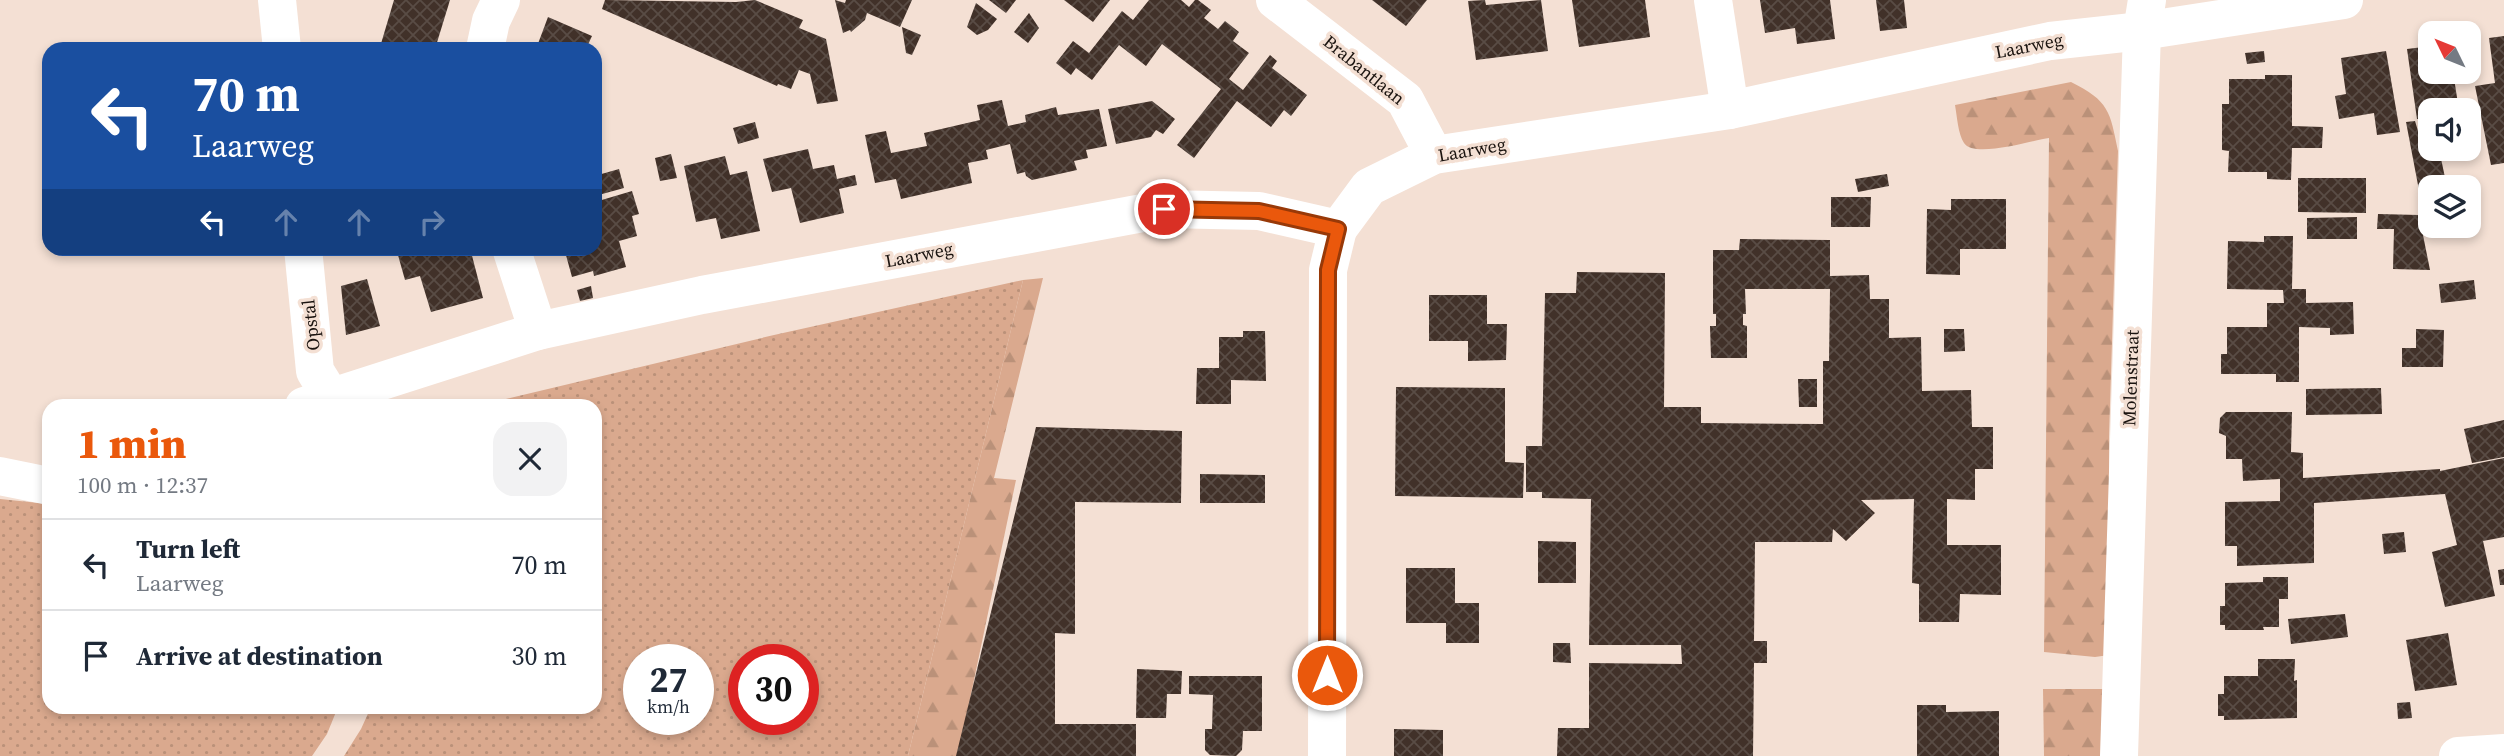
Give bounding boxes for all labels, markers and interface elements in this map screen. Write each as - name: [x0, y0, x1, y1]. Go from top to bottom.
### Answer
- north arrow: [2418, 21, 2482, 84]
- map controls: [2418, 21, 2481, 238]
- street label: Laarweg: [1993, 27, 2065, 64]
- street label: Brabantlaan: [1318, 29, 1410, 110]
- text: 70 m: [192, 60, 300, 127]
- icon: left: [77, 70, 168, 161]
- button: sound: [2418, 98, 2481, 161]
- text: Laarweg: [192, 124, 314, 168]
- street label: Laarweg: [1436, 131, 1508, 168]
- button: layers: [2418, 175, 2481, 238]
- pin: [1134, 179, 1194, 239]
- icon: arrive: [1145, 190, 1183, 228]
- icon: left: [194, 203, 232, 241]
- icon: ahead: [267, 203, 305, 241]
- icon: ahead: [340, 203, 378, 241]
- icon: right: [413, 203, 451, 241]
- street label: Laarweg: [883, 236, 955, 273]
- street label: Opstal: [295, 298, 326, 352]
- street label: Molenstraat: [2116, 329, 2145, 427]
- text: 1 min: [77, 414, 187, 472]
- button: close: [493, 422, 567, 496]
- text: 100 m · 12:37: [77, 469, 208, 501]
- text: Turn left: [136, 531, 240, 567]
- icon: left: [77, 546, 115, 584]
- text: 70 m: [512, 547, 567, 583]
- text: Laarweg: [136, 567, 224, 599]
- icon: arrive: [77, 637, 115, 675]
- text: Arrive at destination: [136, 638, 383, 674]
- text: 30 m: [512, 638, 567, 674]
- position arrow: [1290, 638, 1364, 712]
- speed limit sign: 30: [728, 644, 819, 735]
- text: 27: [650, 656, 687, 704]
- text: km/h: [647, 694, 690, 719]

